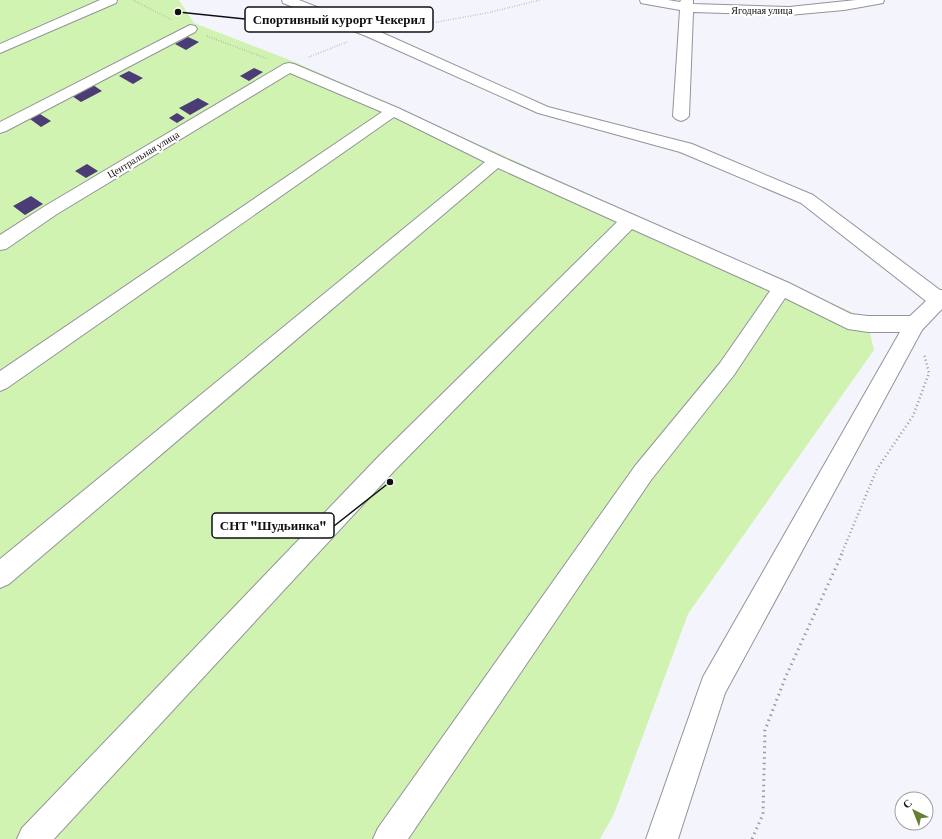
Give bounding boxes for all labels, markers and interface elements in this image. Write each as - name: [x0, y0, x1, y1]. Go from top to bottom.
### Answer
- street label: Ягодная улица: [731, 5, 793, 16]
- callout: Спортивный курорт Чекерил: [245, 7, 433, 32]
- text: Спортивный курорт Чекерил: [253, 12, 425, 27]
- street label: Центральная улица: [105, 128, 182, 180]
- callout: СНТ "Шудьинка": [212, 513, 334, 538]
- text: СНТ "Шудьинка": [220, 518, 326, 533]
- north arrow: [894, 791, 934, 831]
- text: С: [900, 797, 914, 811]

